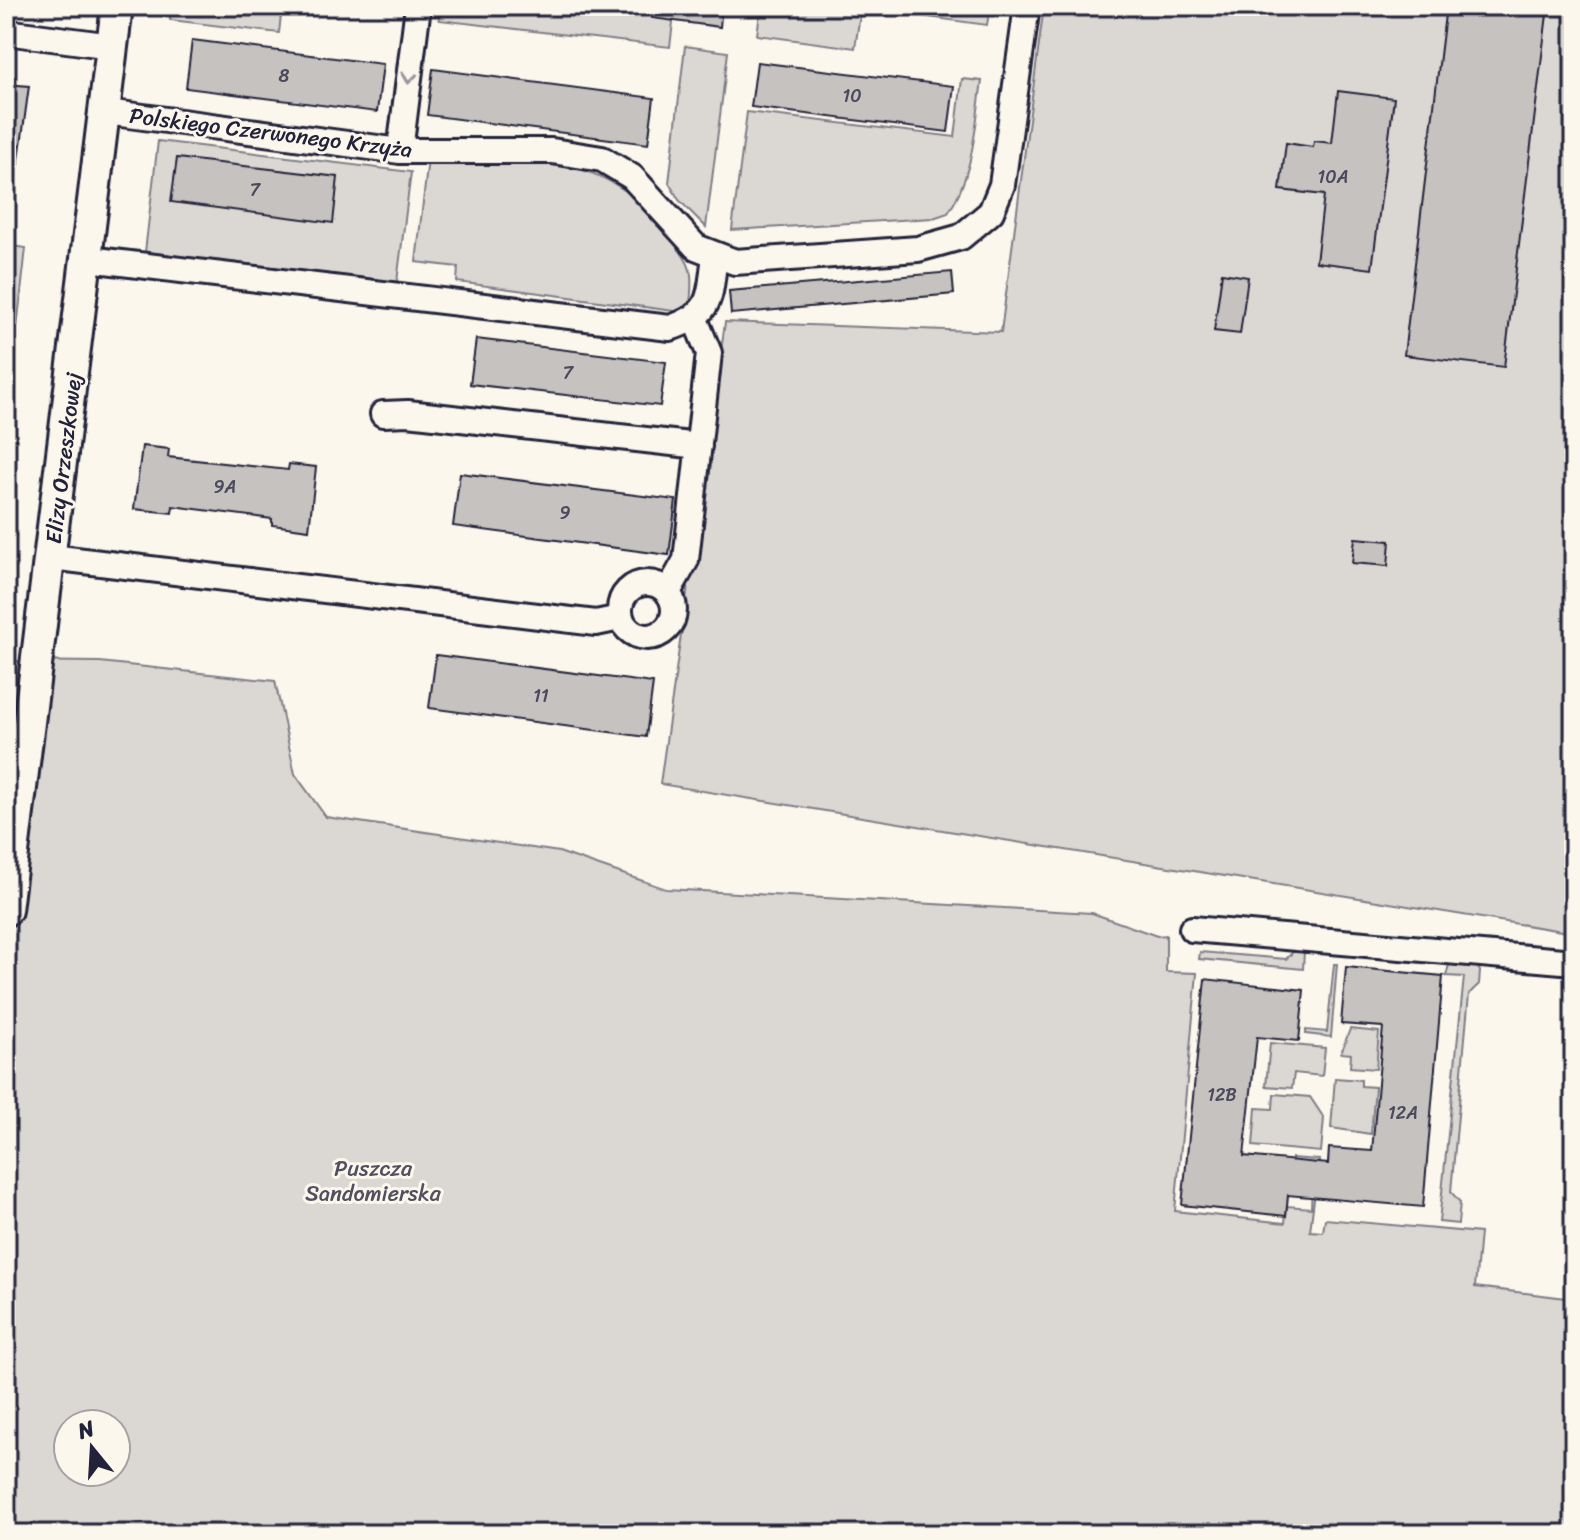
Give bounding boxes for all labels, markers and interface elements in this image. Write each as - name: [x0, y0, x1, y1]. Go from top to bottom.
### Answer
- house number: 8: [279, 60, 290, 92]
- one-way arrow: [401, 72, 418, 85]
- house number: 10: [842, 80, 862, 112]
- street label: Polskiego Czerwonego Krzyża: [127, 96, 415, 169]
- house number: 10A: [1318, 161, 1348, 193]
- house number: 7: [250, 174, 262, 206]
- house number: 7: [563, 357, 575, 389]
- street label: Elizy Orzeszkowej: [34, 369, 93, 546]
- house number: 9A: [214, 471, 236, 503]
- house number: 9: [559, 497, 571, 529]
- house number: 11: [533, 680, 549, 712]
- house number: 12B: [1207, 1079, 1237, 1111]
- house number: 12A: [1388, 1097, 1418, 1129]
- park label: Puszcza Sandomierska: [305, 1149, 442, 1213]
- north arrow: [52, 1408, 132, 1488]
- text: N: [72, 1408, 100, 1451]

